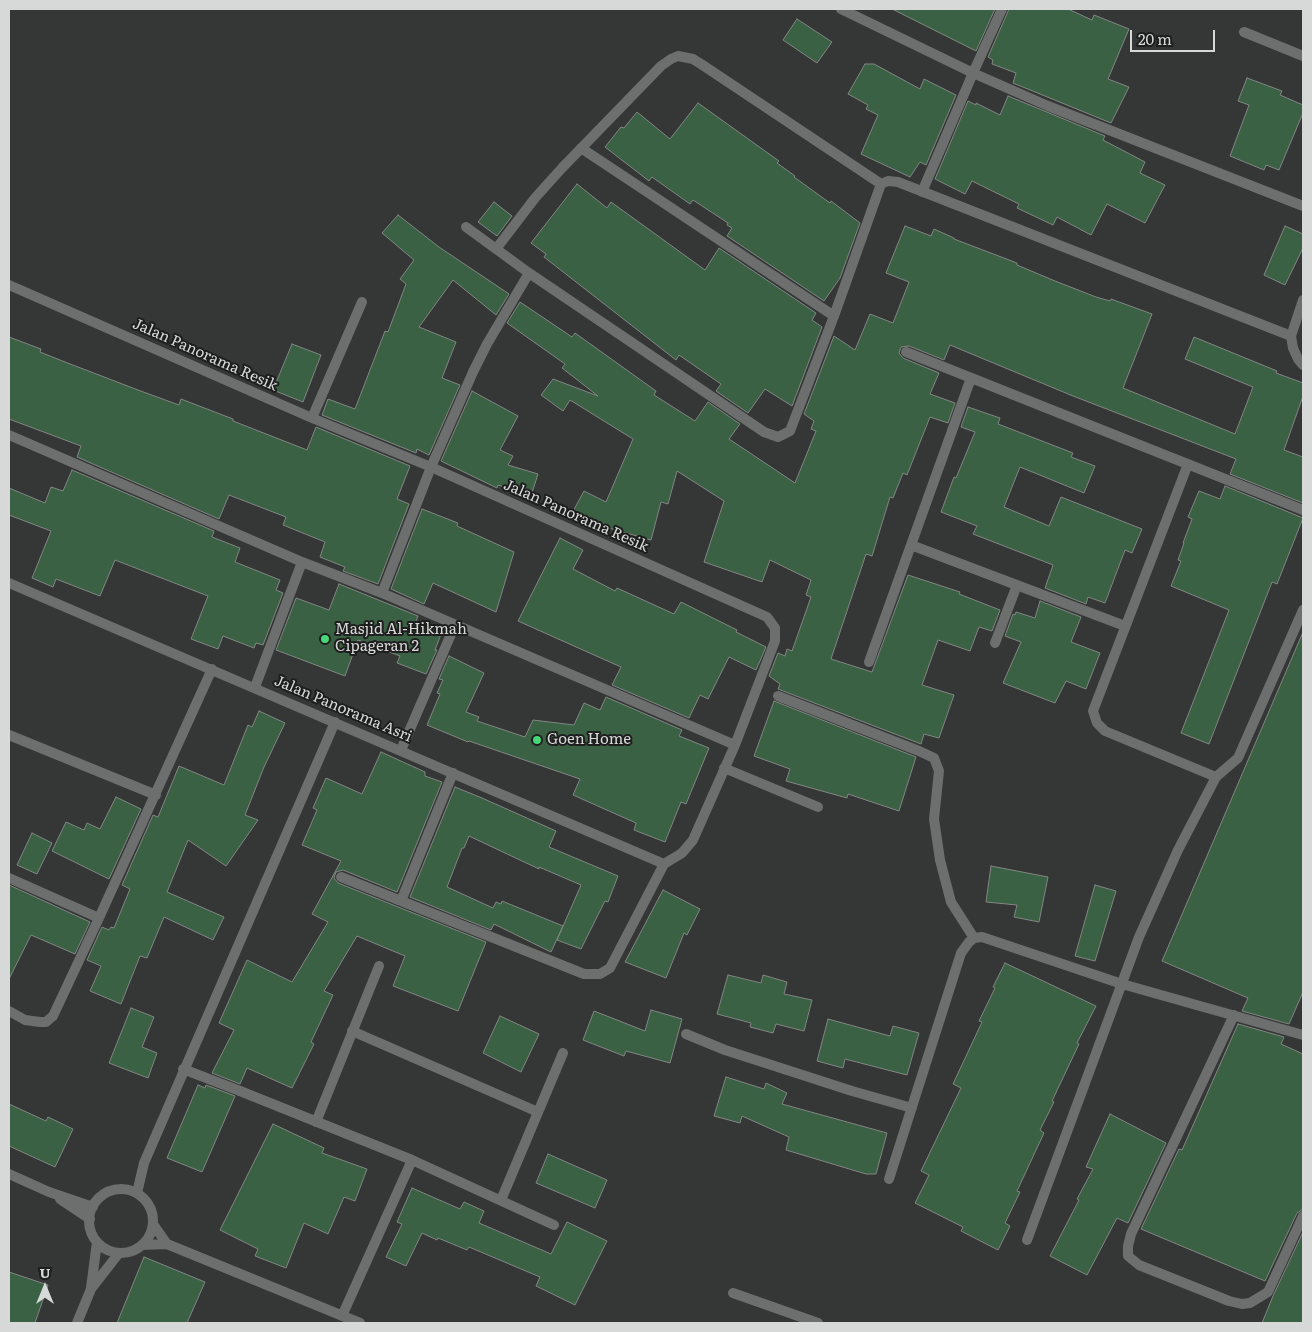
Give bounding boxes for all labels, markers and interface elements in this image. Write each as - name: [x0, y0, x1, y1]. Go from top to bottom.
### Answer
- scale bar: [1132, 20, 1217, 52]
- text: 20 m: [1138, 27, 1172, 50]
- street label: Jalan Panorama Resik: [130, 315, 280, 395]
- street label: Jalan Panorama Resik: [501, 476, 651, 556]
- place label: Masjid Al-Hikmah Cipageran 2: [335, 621, 467, 656]
- marker: Masjid Al-Hikmah Cipageran 2: [319, 633, 331, 645]
- street label: Jalan Panorama Asri: [271, 672, 415, 746]
- place label: Goen Home: [547, 731, 631, 749]
- marker: Goen Home: [531, 734, 543, 746]
- north arrow: [20, 1262, 70, 1312]
- text: U: [39, 1262, 51, 1282]

